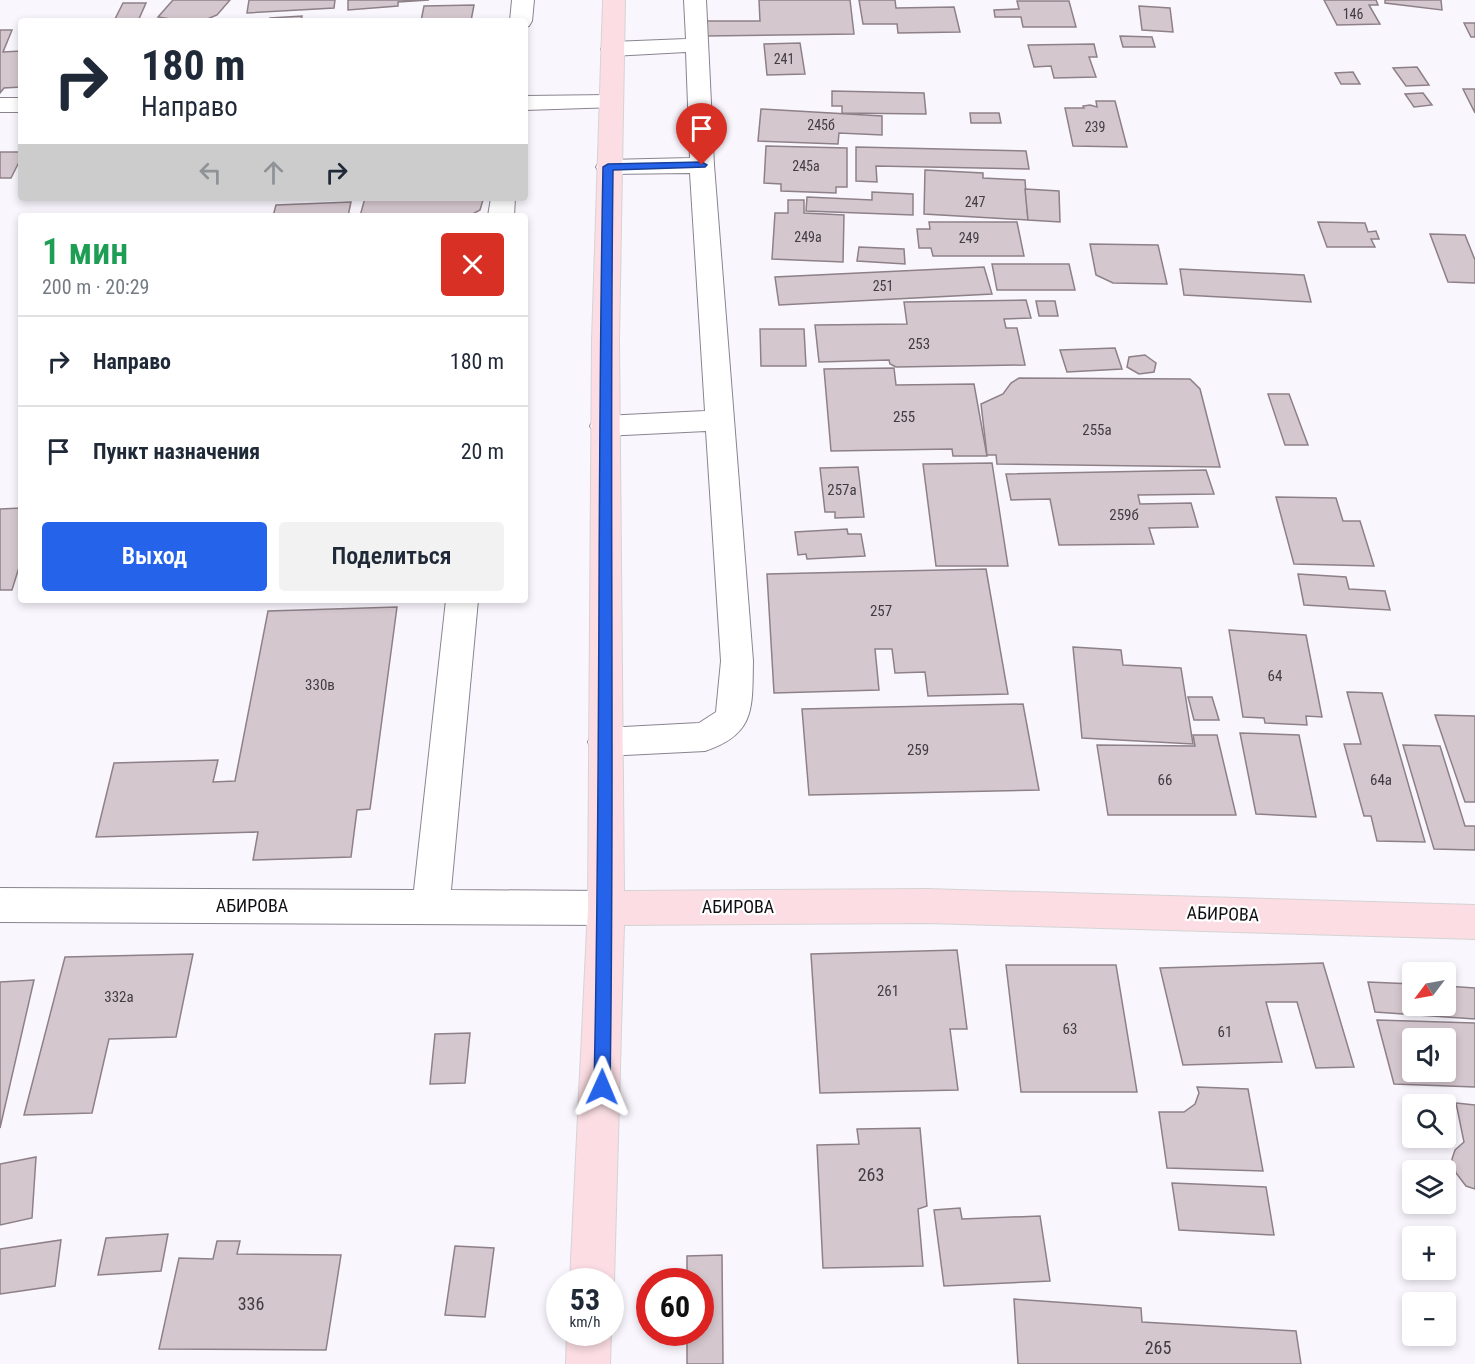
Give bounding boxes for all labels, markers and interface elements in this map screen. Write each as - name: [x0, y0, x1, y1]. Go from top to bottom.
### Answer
- house number: 146: [1343, 6, 1363, 22]
- text: 180 m: [141, 41, 246, 90]
- icon: right: [42, 42, 120, 120]
- house number: 241: [774, 51, 794, 67]
- text: Направо: [141, 91, 238, 123]
- pin: [676, 103, 727, 165]
- icon: arrive: [685, 112, 718, 145]
- house number: 245б: [807, 117, 835, 133]
- house number: 239: [1085, 119, 1105, 135]
- icon: left: [194, 156, 227, 189]
- icon: ahead: [257, 156, 290, 189]
- icon: right: [320, 156, 353, 189]
- house number: 245а: [792, 158, 820, 174]
- house number: 247: [965, 194, 985, 210]
- house number: 249а: [794, 229, 822, 245]
- house number: 249: [959, 230, 979, 246]
- text: 1 мин: [42, 231, 128, 273]
- button: close: [441, 233, 504, 296]
- text: 200 m · 20:29: [42, 275, 149, 299]
- house number: 251: [873, 278, 893, 294]
- house number: 253: [908, 335, 930, 353]
- icon: right: [42, 345, 75, 378]
- text: Направо: [93, 349, 171, 374]
- text: 180 m: [450, 349, 504, 374]
- house number: 255: [893, 408, 915, 426]
- house number: 255а: [1082, 421, 1112, 439]
- icon: arrive: [42, 435, 75, 468]
- text: Пункт назначения: [93, 439, 260, 464]
- text: 20 m: [461, 439, 504, 464]
- house number: 257а: [827, 481, 857, 499]
- house number: 259б: [1109, 506, 1139, 524]
- button: Выход: [42, 522, 267, 591]
- button: Поделиться: [279, 522, 504, 591]
- house number: 257: [870, 602, 892, 620]
- house number: 64: [1268, 667, 1282, 685]
- house number: 330в: [305, 676, 335, 694]
- house number: 259: [907, 741, 929, 759]
- house number: 66: [1158, 771, 1172, 789]
- house number: 64а: [1370, 771, 1392, 789]
- street label: АБИРОВА: [216, 895, 289, 916]
- street label: АБИРОВА: [702, 896, 775, 917]
- street label: АБИРОВА: [1186, 902, 1260, 925]
- north arrow: [1402, 962, 1456, 1016]
- map controls: [1402, 962, 1456, 1346]
- house number: 261: [877, 982, 899, 1000]
- house number: 332а: [104, 988, 134, 1006]
- house number: 63: [1063, 1020, 1077, 1038]
- house number: 61: [1218, 1023, 1232, 1041]
- button: sound: [1402, 1028, 1456, 1082]
- position arrow: [570, 1055, 634, 1119]
- button: search: [1402, 1094, 1456, 1148]
- button: layers: [1402, 1160, 1456, 1214]
- house number: 263: [858, 1164, 884, 1185]
- button: +: [1402, 1226, 1456, 1280]
- speed limit sign: 60: [636, 1268, 714, 1346]
- text: 53: [570, 1282, 600, 1317]
- button: −: [1402, 1292, 1456, 1346]
- house number: 336: [238, 1293, 264, 1314]
- text: km/h: [570, 1313, 600, 1331]
- house number: 265: [1145, 1337, 1171, 1358]

